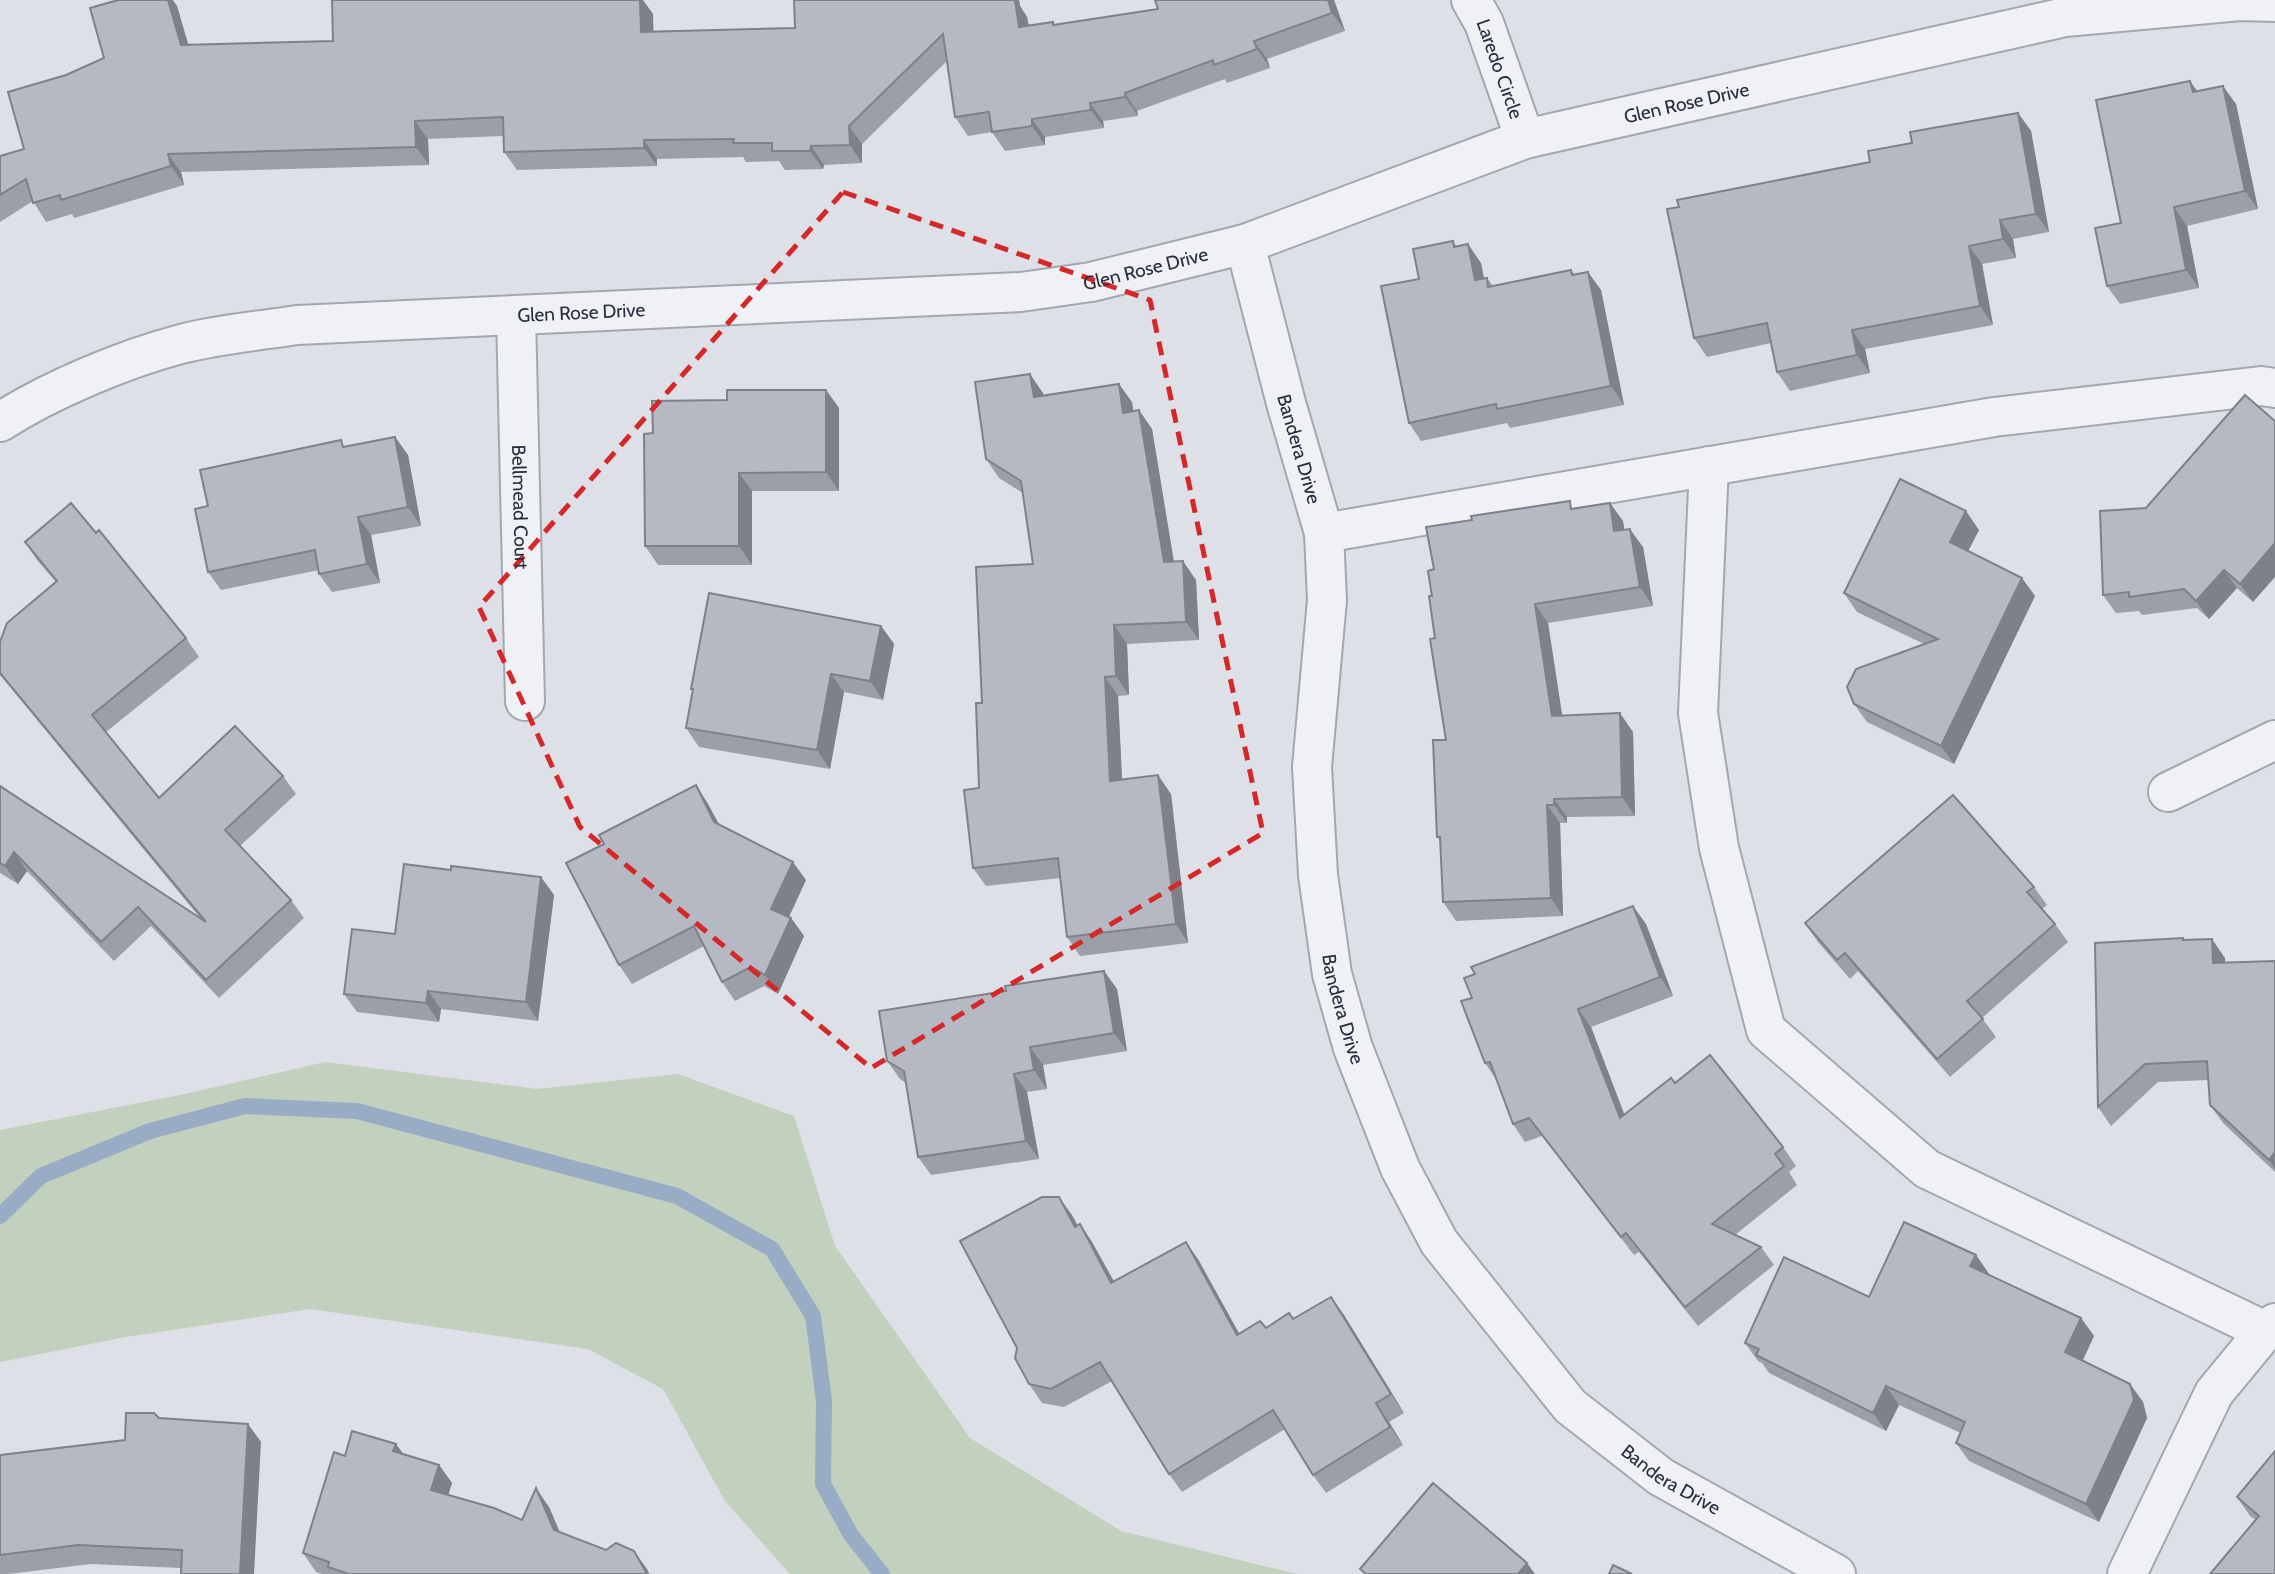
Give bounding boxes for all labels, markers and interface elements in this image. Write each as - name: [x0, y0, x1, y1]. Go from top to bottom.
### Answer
- street label: Laredo Circle: [1471, 16, 1528, 122]
- street label: Glen Rose Drive: [1622, 78, 1752, 128]
- street label: Glen Rose Drive: [1082, 242, 1211, 295]
- street label: Glen Rose Drive: [517, 298, 646, 327]
- street label: Bandera Drive: [1272, 392, 1326, 507]
- street label: Bellmead Court: [507, 444, 533, 570]
- street label: Bandera Drive: [1317, 952, 1369, 1068]
- street label: Bandera Drive: [1617, 1439, 1725, 1520]

